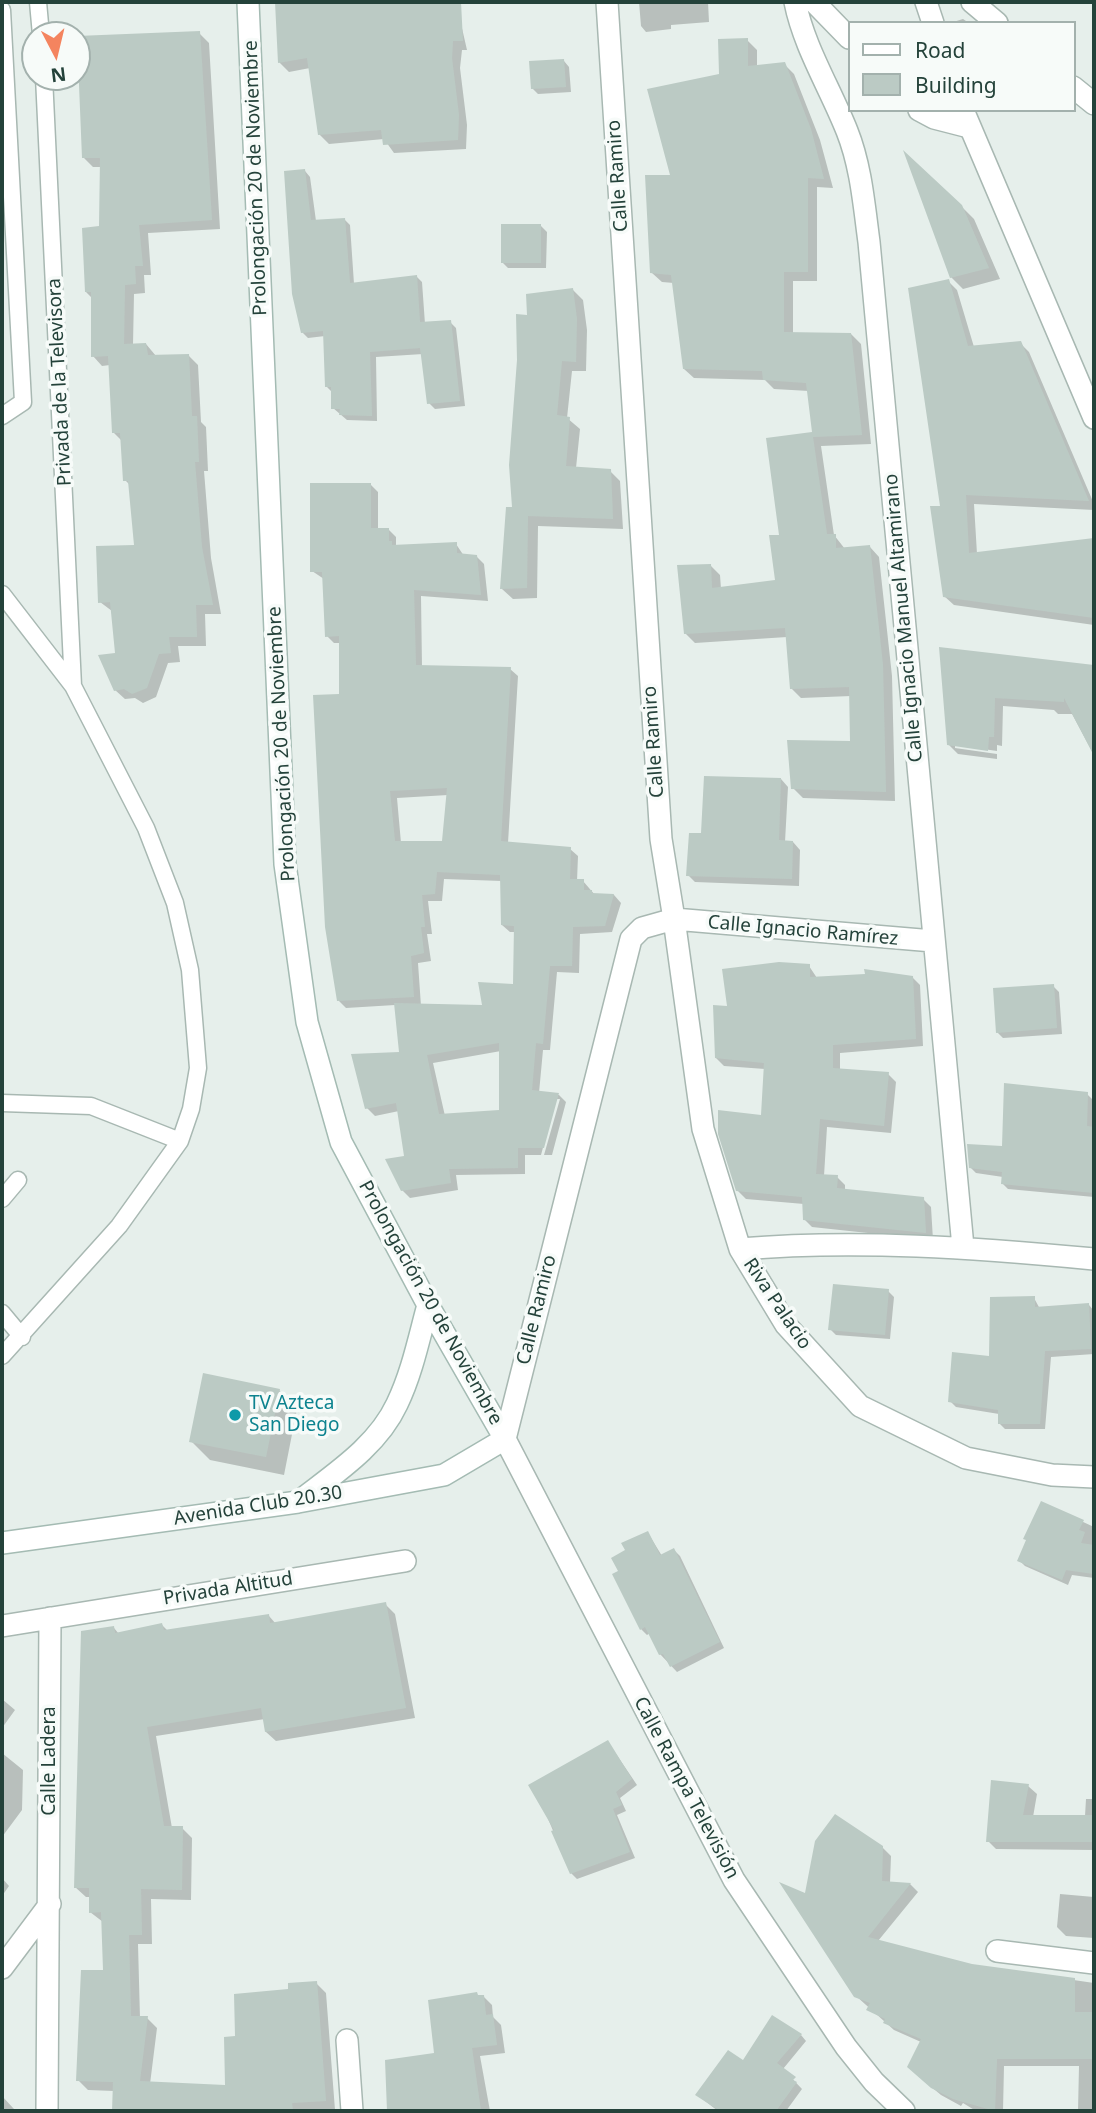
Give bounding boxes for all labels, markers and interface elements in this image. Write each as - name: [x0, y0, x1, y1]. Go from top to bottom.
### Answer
- north arrow: [21, 21, 91, 91]
- legend: [848, 21, 1075, 112]
- text: Road: [915, 36, 965, 64]
- street label: Prolongación 20 de Noviembre: [240, 40, 272, 316]
- text: N: [49, 61, 68, 89]
- text: Building: [915, 71, 997, 99]
- street label: Calle Ramiro: [603, 119, 633, 233]
- street label: Privada de la Televisora: [43, 277, 77, 487]
- street label: Calle Ignacio Manuel Altamirano: [880, 473, 928, 763]
- street label: Prolongación 20 de Noviembre: [263, 606, 301, 882]
- street label: Calle Ramiro: [639, 685, 669, 799]
- street label: Calle Ignacio Ramírez: [707, 911, 899, 951]
- street label: Prolongación 20 de Noviembre: [353, 1177, 507, 1429]
- street label: Calle Ramiro: [512, 1253, 562, 1367]
- street label: Riva Palacio: [738, 1254, 816, 1354]
- place label: TV Azteca San Diego: [249, 1393, 339, 1437]
- marker: TV Azteca San Diego: [227, 1407, 243, 1423]
- street label: Avenida Club 20.30: [172, 1481, 344, 1531]
- street label: Privada Altitud: [162, 1567, 294, 1611]
- street label: Calle Rampa Televisión: [628, 1693, 744, 1883]
- street label: Calle Ladera: [39, 1706, 61, 1816]

